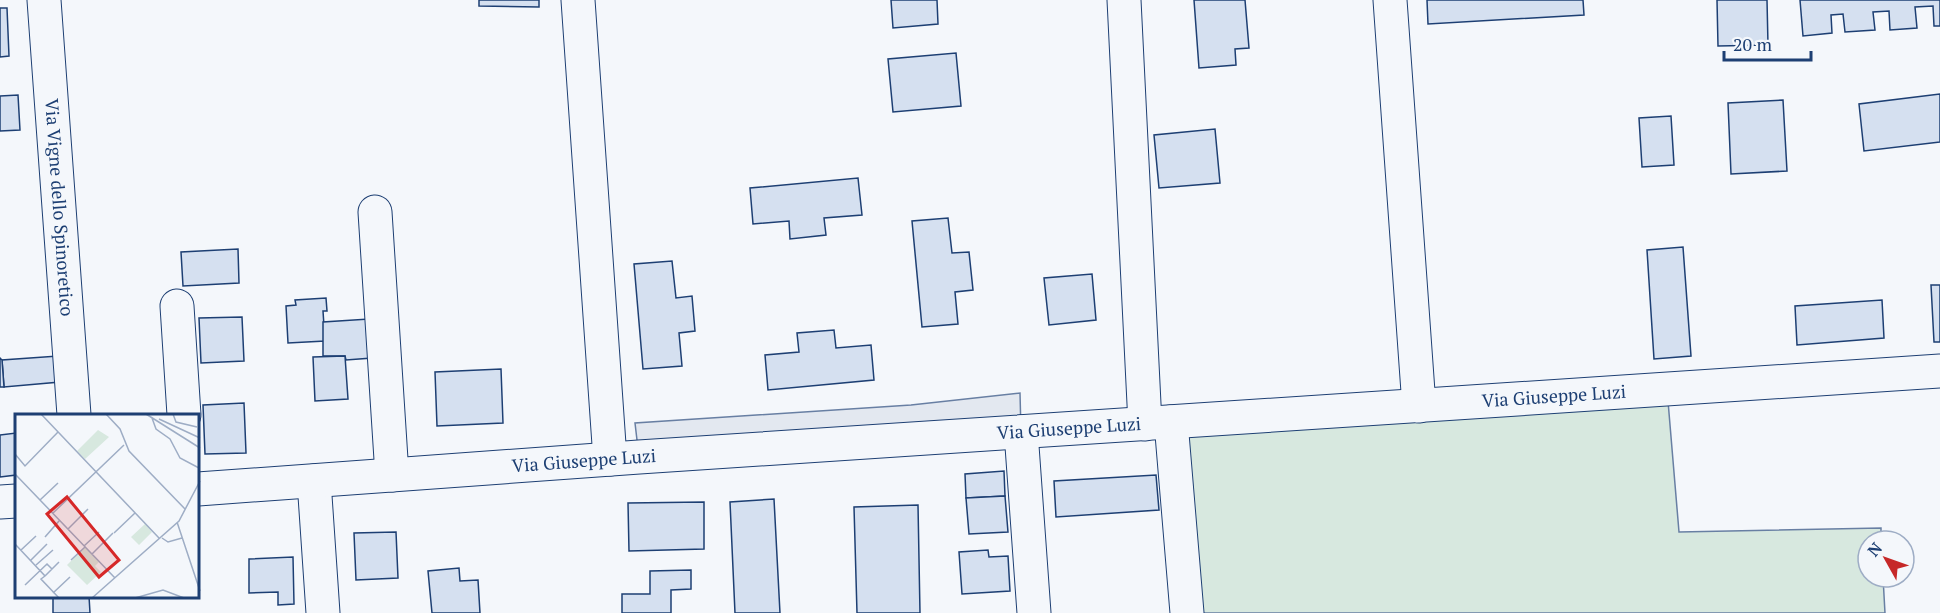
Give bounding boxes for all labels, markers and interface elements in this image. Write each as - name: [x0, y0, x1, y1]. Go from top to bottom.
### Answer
- scale bar: [1724, 24, 1811, 62]
- text: 20 m: [1733, 32, 1773, 56]
- street label: Via Vigne dello Spinoretico: [40, 98, 80, 317]
- street label: Via Giuseppe Luzi: [1481, 379, 1627, 412]
- street label: Via Giuseppe Luzi: [996, 411, 1142, 444]
- inset map: [15, 414, 200, 598]
- street label: Via Giuseppe Luzi: [511, 443, 657, 477]
- north arrow: [1856, 529, 1916, 589]
- text: N: [1862, 538, 1887, 561]

